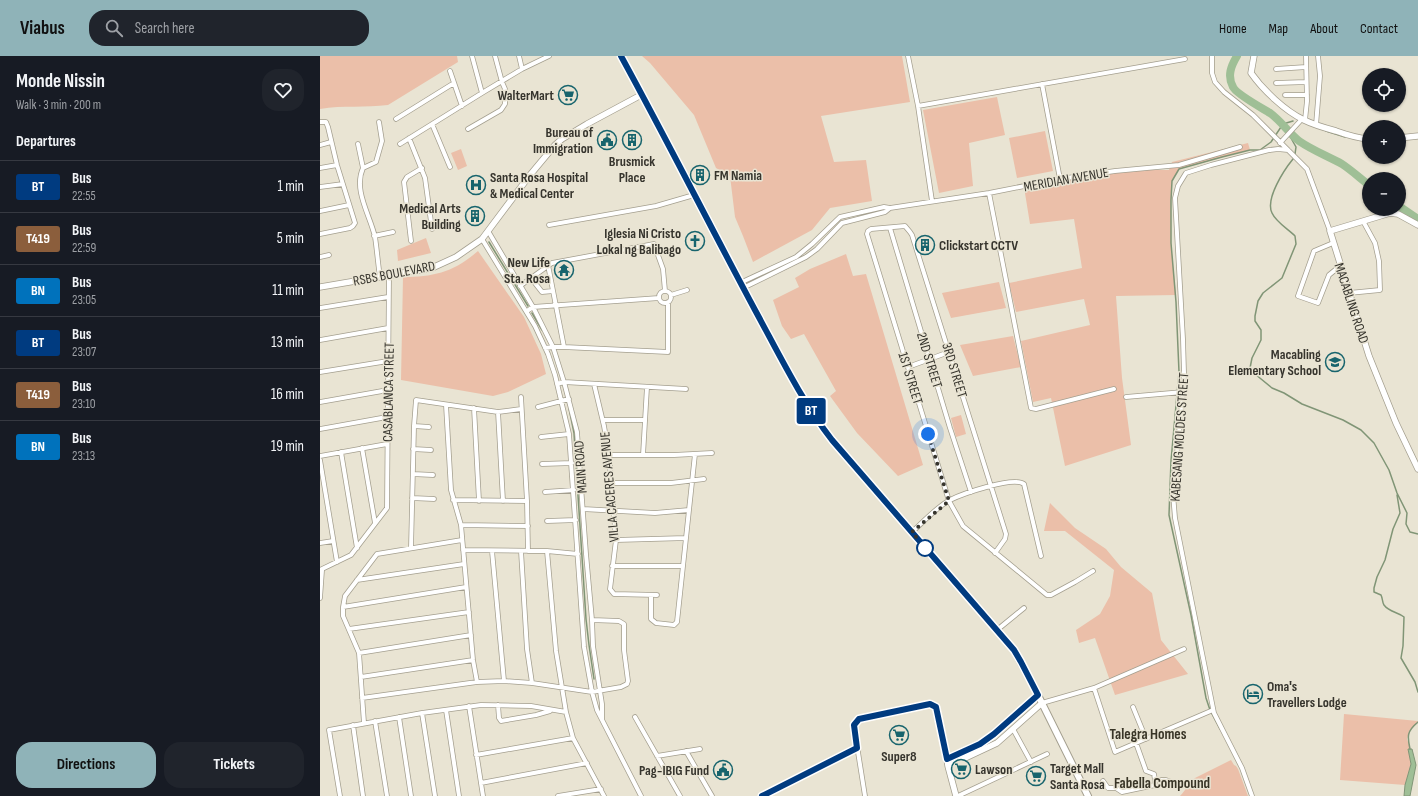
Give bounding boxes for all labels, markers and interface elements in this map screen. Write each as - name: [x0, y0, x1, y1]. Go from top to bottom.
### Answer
- search box: [89, 10, 369, 46]
- text: Viabus: [20, 17, 65, 40]
- icon: search: [103, 17, 125, 39]
- text: Search here: [135, 19, 194, 38]
- text: Home: [1219, 20, 1247, 37]
- text: Map: [1269, 20, 1288, 37]
- text: About: [1310, 20, 1338, 37]
- text: Contact: [1360, 20, 1398, 37]
- map controls: [1362, 68, 1406, 216]
- button: locate: [1362, 68, 1406, 112]
- button: heart: [262, 69, 304, 111]
- text: Monde Nissin: [16, 70, 105, 93]
- supermarket icon: WalterMart: [557, 84, 579, 106]
- place label: WalterMart: [497, 87, 554, 104]
- text: Walk · 3 min · 200 m: [16, 97, 101, 113]
- button: +: [1362, 120, 1406, 164]
- place label: Bureau of Immigration: [533, 124, 594, 157]
- public building icon: Bureau of Immigration: [596, 129, 618, 151]
- building icon: Brusmick Place: [621, 129, 643, 151]
- text: Departures: [16, 132, 76, 151]
- place label: Brusmick Place: [609, 153, 655, 186]
- building icon: FM Namia: [689, 164, 711, 186]
- street label: MERIDIAN AVENUE: [1022, 164, 1110, 195]
- place label: FM Namia: [714, 167, 762, 184]
- text: Bus: [72, 169, 91, 188]
- place label: Santa Rosa Hospital & Medical Center: [490, 169, 588, 202]
- button: −: [1362, 172, 1406, 216]
- hospital icon: Santa Rosa Hospital & Medical Center: [465, 174, 487, 196]
- text: 1 min: [278, 177, 304, 196]
- text: BT: [32, 178, 44, 195]
- text: 22:55: [72, 188, 96, 204]
- place label: Medical Arts Building: [399, 200, 461, 233]
- building icon: Medical Arts Building: [464, 205, 486, 227]
- text: Bus: [72, 221, 91, 240]
- place label: Iglesia Ni Cristo Lokal ng Balibago: [597, 225, 681, 258]
- text: 5 min: [277, 229, 304, 248]
- text: T419: [26, 230, 50, 247]
- church icon: Iglesia Ni Cristo Lokal ng Balibago: [684, 230, 706, 252]
- building icon: Clickstart CCTV: [914, 234, 936, 256]
- place label: Clickstart CCTV: [939, 237, 1018, 254]
- text: 22:59: [72, 240, 96, 256]
- place label: New Life Sta. Rosa: [504, 254, 550, 287]
- street label: RSBS BOULEVARD: [352, 257, 437, 290]
- temple icon: New Life Sta. Rosa: [553, 259, 575, 281]
- street label: MACABLING ROAD: [1331, 261, 1373, 346]
- text: Bus: [72, 273, 91, 292]
- text: 11 min: [272, 281, 304, 300]
- text: BN: [31, 282, 45, 299]
- text: 23:05: [72, 292, 96, 308]
- text: Bus: [72, 325, 91, 344]
- street label: 2ND STREET: [913, 330, 946, 390]
- text: 13 min: [271, 333, 304, 352]
- text: BT: [32, 334, 44, 351]
- street label: 3RD STREET: [938, 341, 971, 400]
- street label: CASABLANCA STREET: [379, 342, 398, 442]
- text: 23:07: [72, 344, 96, 360]
- place label: Macabling Elementary School: [1228, 346, 1321, 379]
- street label: 1ST STREET: [895, 350, 927, 407]
- school or university icon: Macabling Elementary School: [1324, 351, 1346, 373]
- street label: KABESANG MOLDES STREET: [1167, 372, 1193, 502]
- text: Bus: [72, 377, 91, 396]
- text: 16 min: [271, 385, 304, 404]
- text: T419: [26, 386, 50, 403]
- text: 23:10: [72, 396, 96, 412]
- line badge: BT: [793, 398, 829, 424]
- text: BT: [805, 402, 817, 419]
- your location: [918, 424, 938, 444]
- text: Bus: [72, 429, 91, 448]
- street label: VILLA CACERES AVENUE: [596, 431, 623, 543]
- text: 19 min: [271, 437, 304, 456]
- text: BN: [31, 438, 45, 455]
- street label: MAIN ROAD: [570, 440, 591, 494]
- text: 23:13: [72, 448, 95, 464]
- unlabelled marker: [916, 539, 934, 557]
- place label: Oma's Travellers Lodge: [1267, 678, 1347, 711]
- hotel icon: Oma's Travellers Lodge: [1242, 683, 1264, 705]
- supermarket icon: Super8: [888, 724, 910, 746]
- district label: Talegra Homes: [1109, 725, 1187, 744]
- button: Directions: [16, 742, 156, 788]
- button: Tickets: [164, 742, 304, 788]
- place label: Super8: [881, 748, 917, 765]
- supermarket icon: Lawson: [950, 758, 972, 780]
- public building icon: Pag-IBIG Fund: [712, 759, 734, 781]
- place label: Target Mall Santa Rosa: [1050, 760, 1105, 793]
- place label: Lawson: [975, 761, 1012, 778]
- place label: Pag-IBIG Fund: [639, 762, 709, 779]
- supermarket icon: Target Mall Santa Rosa: [1025, 765, 1047, 787]
- district label: Fabella Compound: [1114, 774, 1210, 793]

